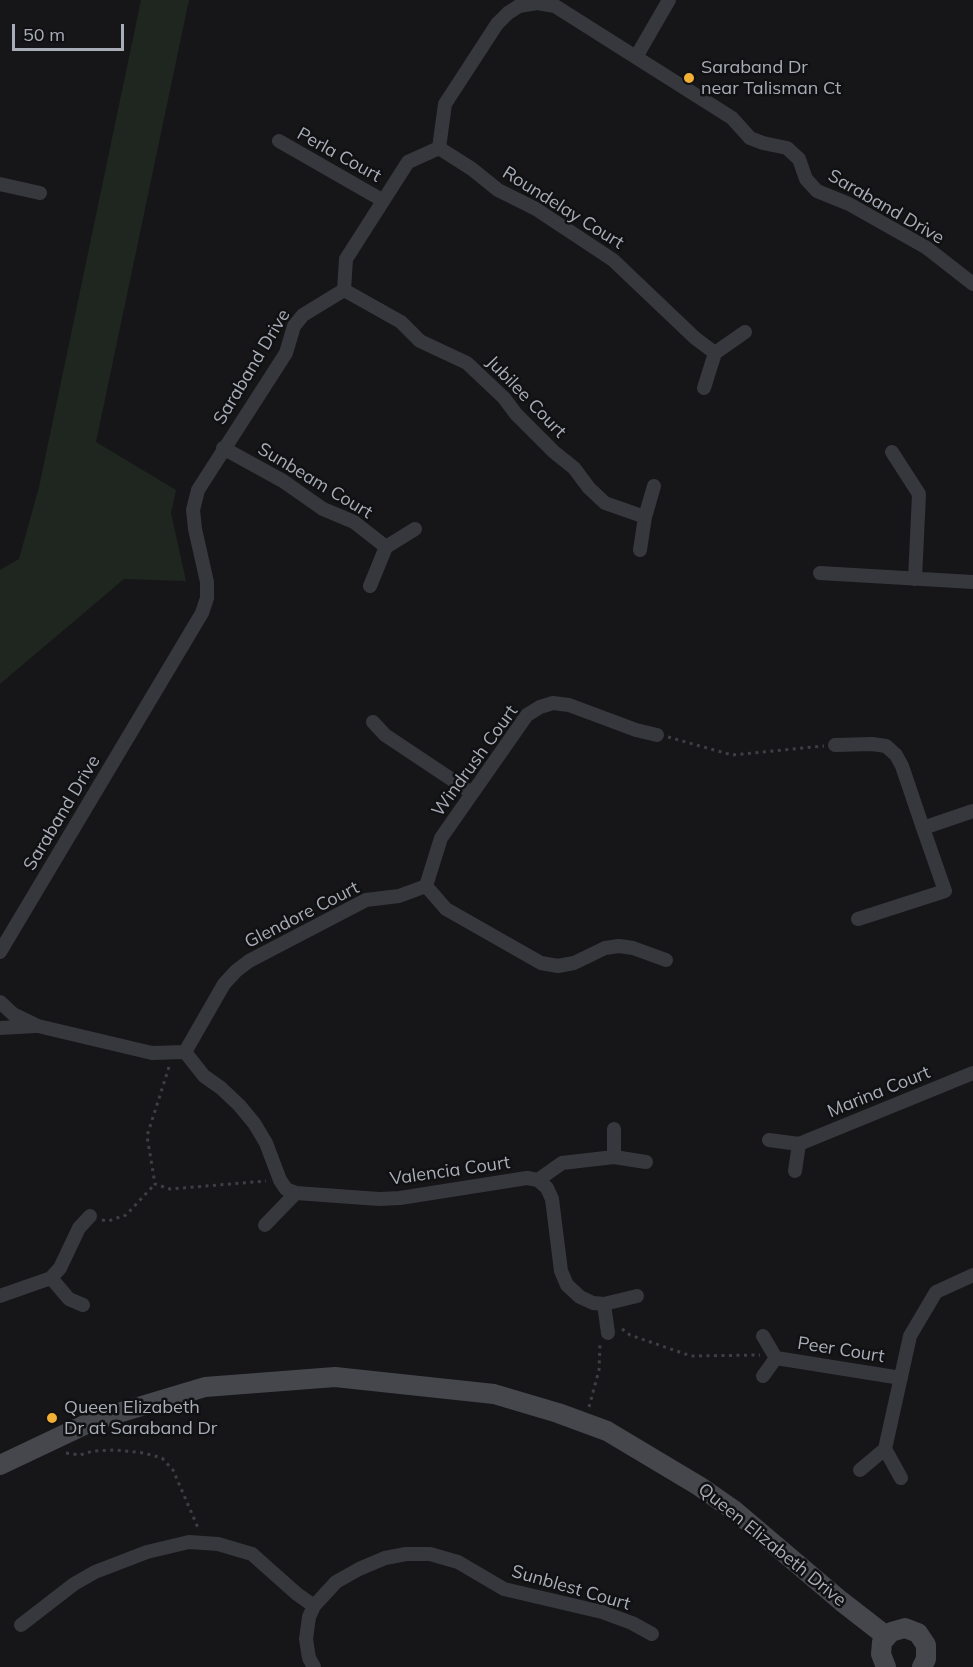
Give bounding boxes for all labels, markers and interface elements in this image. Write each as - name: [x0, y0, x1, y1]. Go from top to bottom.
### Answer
- scale bar: [15, 12, 128, 50]
- text: 50 m: [23, 23, 65, 46]
- place label: Saraband Dr near Talisman Ct: [701, 57, 841, 100]
- marker: Saraband Dr near Talisman Ct: [682, 71, 696, 85]
- street label: Perla Court: [293, 123, 385, 187]
- street label: Roundelay Court: [498, 162, 628, 254]
- street label: Saraband Drive: [824, 165, 948, 249]
- street label: Saraband Drive: [209, 306, 295, 428]
- street label: Jubilee Court: [482, 352, 570, 442]
- street label: Sunbeam Court: [254, 438, 376, 524]
- street label: Windrush Court: [427, 701, 523, 821]
- street label: Saraband Drive: [19, 752, 105, 874]
- street label: Glendore Court: [241, 877, 363, 953]
- street label: Marina Court: [825, 1062, 933, 1122]
- street label: Valencia Court: [388, 1152, 512, 1190]
- street label: Peer Court: [796, 1332, 886, 1368]
- place label: Queen Elizabeth Dr at Saraband Dr: [64, 1397, 217, 1440]
- marker: Queen Elizabeth Dr at Saraband Dr: [45, 1411, 59, 1425]
- street label: Queen Elizabeth Drive: [694, 1479, 850, 1611]
- street label: Sunblest Court: [509, 1561, 633, 1615]

